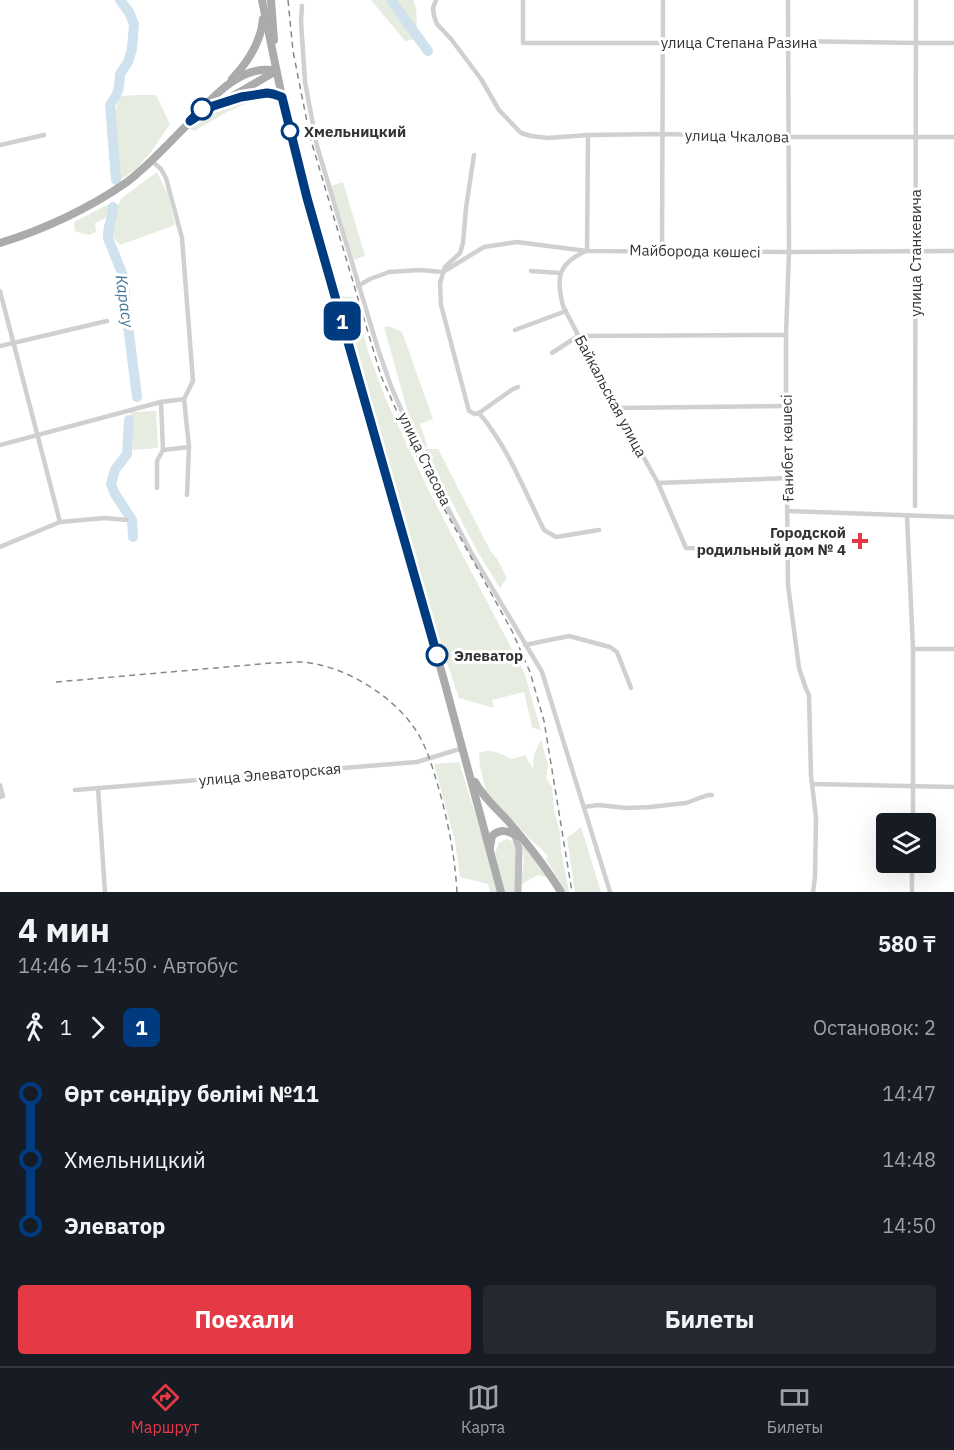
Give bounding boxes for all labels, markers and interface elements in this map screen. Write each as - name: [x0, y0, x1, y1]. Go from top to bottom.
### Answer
- street label: улица Степана Разина: [661, 33, 817, 52]
- unlabelled marker: [191, 98, 213, 120]
- marker: Хмельницкий: [281, 122, 299, 140]
- place label: Хмельницкий: [304, 122, 406, 141]
- street label: улица Чкалова: [685, 126, 789, 146]
- street label: улица Станкевича: [906, 189, 925, 317]
- street label: Майборода көшесі: [629, 240, 761, 262]
- water label: Карасу: [111, 273, 139, 330]
- line badge: 1: [322, 302, 362, 340]
- text: 1: [336, 307, 348, 335]
- street label: Байкальская улица: [571, 332, 651, 460]
- street label: Ғанибет көшесі: [777, 394, 797, 502]
- street label: улица Стасова: [394, 409, 456, 509]
- place label: Городской родильный дом № 4: [697, 523, 846, 559]
- marker: Городской родильный дом № 4: [851, 532, 869, 550]
- marker: Элеватор: [426, 644, 448, 666]
- place label: Элеватор: [454, 646, 523, 665]
- street label: улица Элеваторская: [198, 758, 342, 790]
- map controls: [876, 813, 936, 873]
- button: layers: [876, 813, 936, 873]
- text: 4 мин: [18, 908, 110, 951]
- text: 580 ₸: [878, 929, 936, 958]
- text: 14:46 – 14:50 · Автобус: [18, 952, 238, 979]
- icon: walk: [18, 1011, 51, 1044]
- icon: forward: [81, 1011, 114, 1044]
- text: 1: [135, 1013, 148, 1041]
- text: 1: [60, 1014, 72, 1041]
- text: Остановок: 2: [813, 1014, 936, 1041]
- text: Өрт сөндіру бөлімі №11: [64, 1079, 319, 1108]
- text: 14:47: [882, 1080, 936, 1107]
- text: Хмельницкий: [64, 1145, 206, 1174]
- text: 14:48: [882, 1146, 936, 1173]
- text: Элеватор: [64, 1211, 165, 1240]
- text: 14:50: [882, 1212, 936, 1239]
- button: Поехали: [18, 1285, 471, 1354]
- button: Билеты: [483, 1285, 936, 1354]
- tab: Маршрут: [131, 1381, 199, 1437]
- tab: Карта: [461, 1381, 505, 1437]
- tab: Билеты: [767, 1381, 823, 1437]

